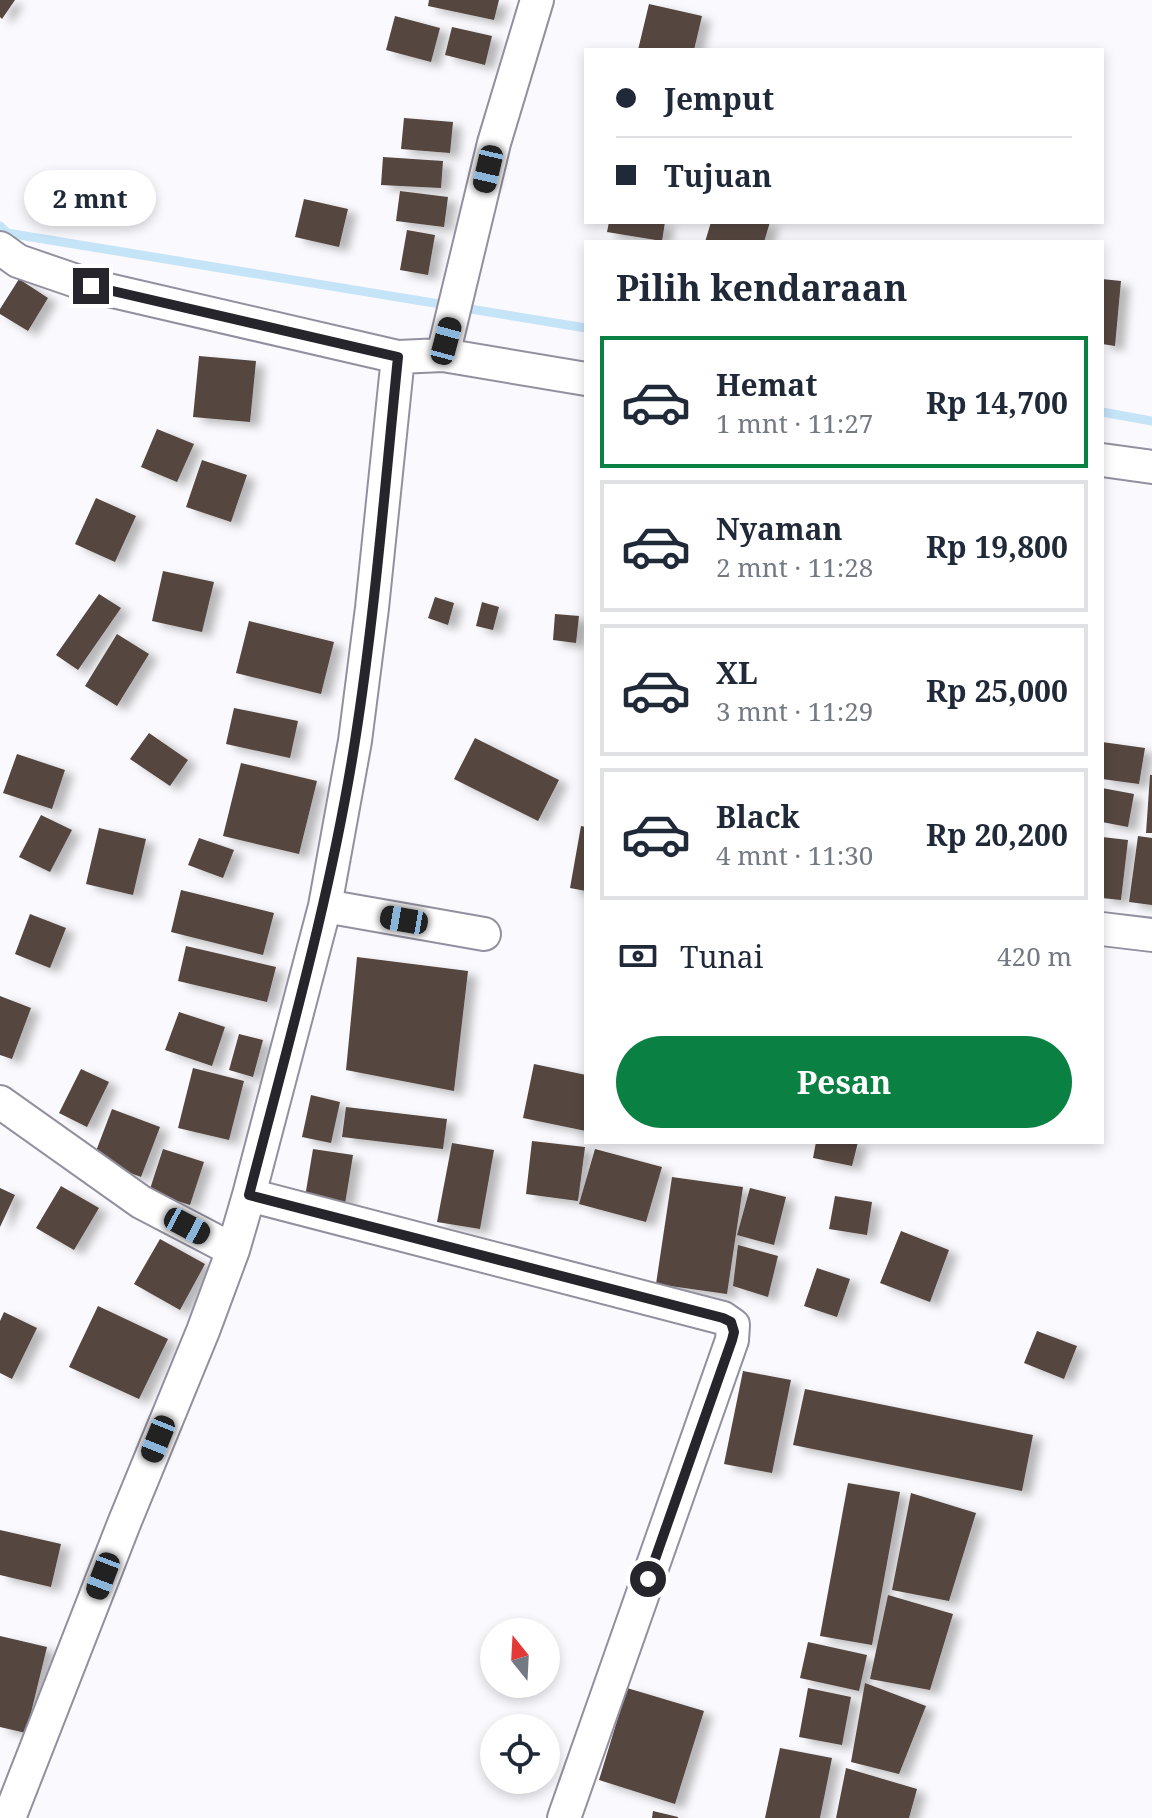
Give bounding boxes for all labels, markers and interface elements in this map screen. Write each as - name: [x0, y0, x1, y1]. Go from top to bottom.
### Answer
- text: Jemput: [664, 78, 774, 119]
- car: [471, 143, 505, 195]
- text: Tujuan: [664, 155, 772, 196]
- callout: 2 mnt: [25, 170, 157, 226]
- text: 2 mnt: [53, 180, 127, 216]
- text: Pilih kendaraan: [616, 263, 907, 312]
- route end: [73, 268, 109, 304]
- car: [428, 315, 464, 367]
- text: Hemat: [716, 364, 817, 405]
- icon: car: [620, 366, 692, 438]
- text: Rp 14,700: [926, 382, 1068, 423]
- text: 1 mnt · 11:27: [716, 405, 873, 441]
- text: Nyaman: [716, 508, 843, 549]
- icon: car: [620, 510, 692, 582]
- text: Rp 19,800: [926, 526, 1068, 567]
- text: 2 mnt · 11:28: [716, 549, 873, 585]
- text: XL: [716, 652, 758, 693]
- icon: car: [620, 654, 692, 726]
- text: Rp 25,000: [926, 670, 1068, 711]
- text: 3 mnt · 11:29: [716, 693, 873, 729]
- text: Black: [716, 796, 800, 837]
- icon: car: [620, 798, 692, 870]
- text: Rp 20,200: [926, 814, 1068, 855]
- text: 4 mnt · 11:30: [716, 837, 873, 873]
- car: [378, 904, 430, 936]
- icon: cash: [616, 934, 660, 978]
- text: Tunai: [680, 936, 763, 977]
- text: 420 m: [997, 938, 1072, 974]
- button: Pesan: [616, 1036, 1072, 1128]
- car: [160, 1204, 214, 1248]
- car: [138, 1412, 178, 1466]
- car: [83, 1549, 123, 1603]
- route start: [630, 1561, 666, 1597]
- north arrow: [480, 1618, 560, 1698]
- map controls: [480, 1618, 560, 1794]
- button: locate: [480, 1714, 560, 1794]

